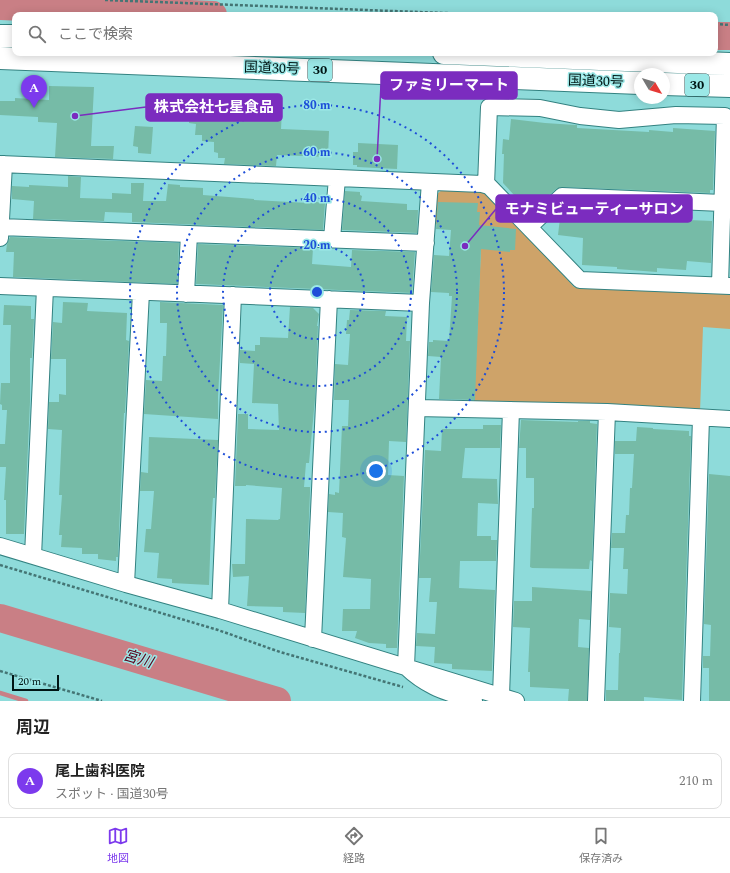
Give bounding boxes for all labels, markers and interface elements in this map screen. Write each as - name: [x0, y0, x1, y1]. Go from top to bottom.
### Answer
- search box: [12, 12, 718, 56]
- icon: search: [26, 23, 48, 45]
- text: ここで検索: [58, 23, 133, 46]
- street label: 国道30号: [244, 57, 300, 79]
- road number: 30: [308, 59, 332, 81]
- north arrow: [634, 68, 670, 104]
- street label: 国道30号: [568, 70, 624, 92]
- callout: ファミリーマート: [381, 72, 517, 99]
- text: ファミリーマート: [389, 74, 509, 97]
- road number: 30: [685, 74, 709, 96]
- pin: A: [21, 75, 47, 108]
- callout: 株式会社七星食品: [146, 94, 282, 121]
- text: 株式会社七星食品: [154, 96, 274, 119]
- text: 80 m: [303, 96, 331, 115]
- text: 60 m: [303, 143, 331, 162]
- text: 40 m: [303, 189, 331, 208]
- callout: モナミビューティーサロン: [496, 195, 692, 222]
- text: モナミビューティーサロン: [505, 198, 683, 221]
- text: 20 m: [303, 236, 331, 255]
- centre of rings: [310, 285, 324, 299]
- your location: [366, 461, 386, 481]
- water label: 宮川: [120, 644, 158, 675]
- scale bar: [12, 673, 59, 692]
- text: 20 m: [18, 673, 41, 690]
- text: 周辺: [16, 715, 50, 741]
- text: 尾上歯科医院: [55, 760, 145, 783]
- text: A: [25, 771, 35, 791]
- text: 210 m: [679, 771, 713, 791]
- text: スポット · 国道30号: [55, 784, 169, 804]
- tab: 地図: [107, 825, 129, 867]
- tab: 経路: [343, 825, 365, 867]
- tab: 保存済み: [579, 825, 623, 867]

